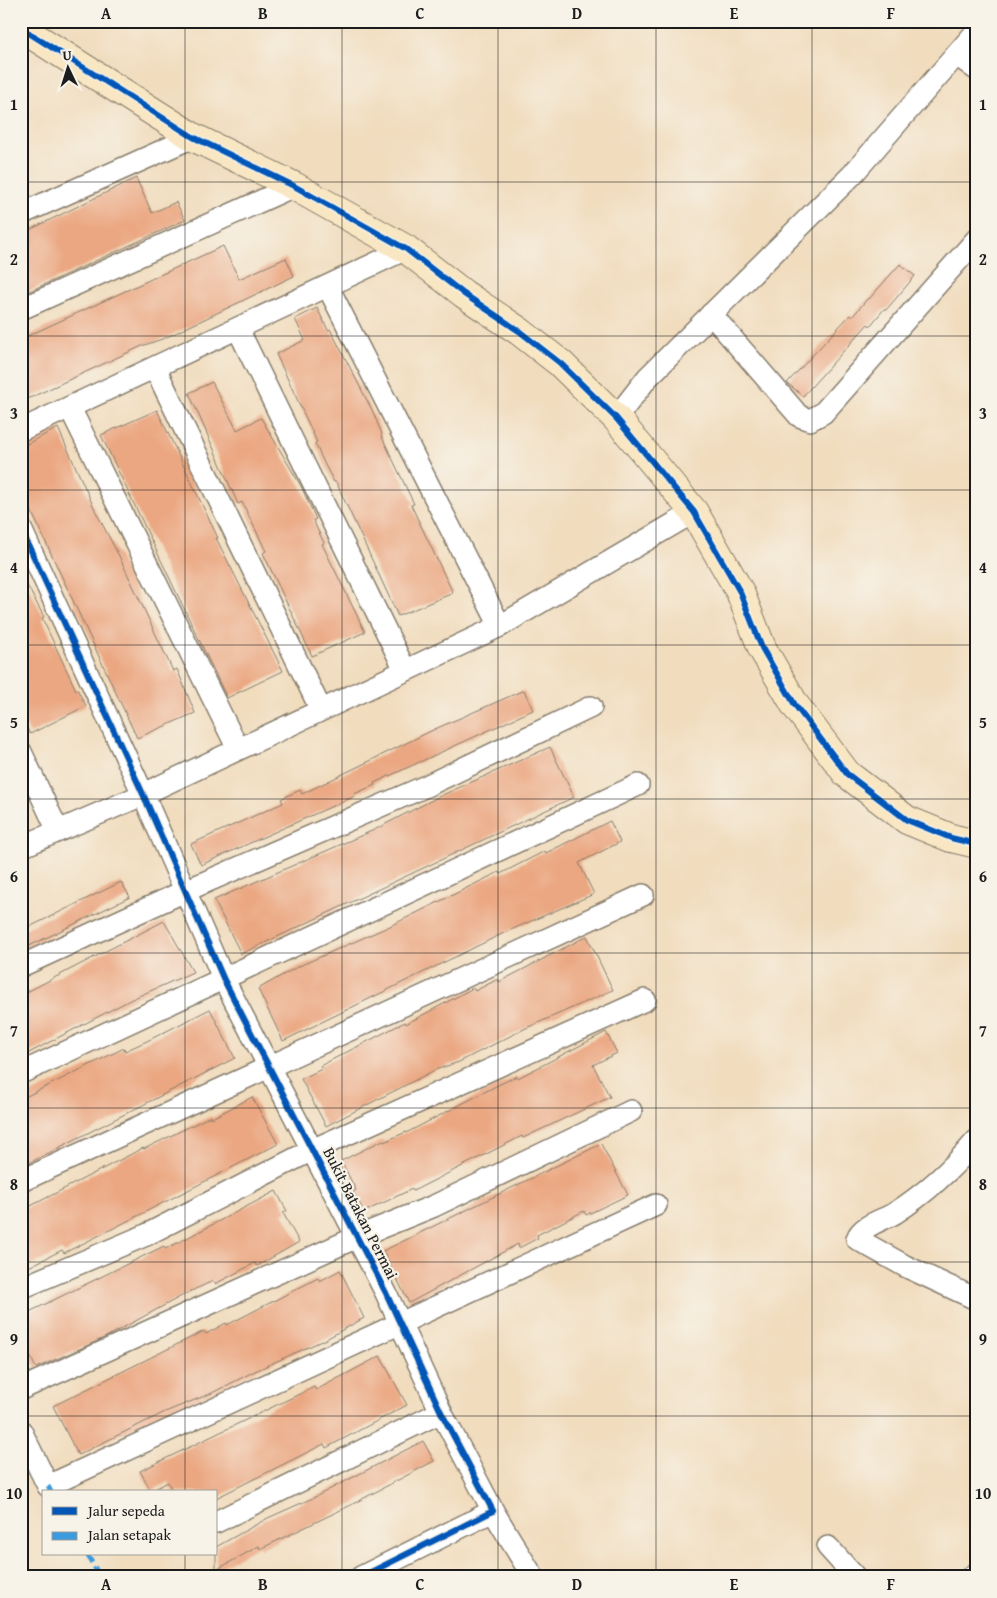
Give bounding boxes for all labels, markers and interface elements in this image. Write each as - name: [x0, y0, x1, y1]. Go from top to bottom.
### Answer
- text: A: [101, 1, 112, 25]
- text: B: [258, 1, 268, 25]
- text: C: [415, 1, 425, 25]
- text: D: [572, 1, 582, 25]
- text: E: [730, 1, 739, 25]
- text: F: [887, 1, 895, 25]
- north arrow: [42, 42, 92, 92]
- text: U: [62, 45, 73, 65]
- text: 1: [10, 92, 18, 116]
- text: 1: [979, 92, 987, 116]
- text: 2: [10, 247, 18, 271]
- text: 2: [979, 247, 987, 271]
- text: 3: [10, 401, 18, 425]
- text: 3: [979, 401, 987, 425]
- text: 4: [10, 555, 18, 579]
- text: 4: [979, 555, 987, 579]
- text: 5: [10, 710, 18, 734]
- text: 5: [979, 710, 987, 734]
- text: 6: [10, 864, 18, 888]
- text: 6: [979, 864, 987, 888]
- text: 7: [10, 1018, 18, 1042]
- text: 7: [979, 1018, 987, 1042]
- street label: Bukit Batakan Permai: [317, 1143, 405, 1284]
- text: 8: [10, 1172, 18, 1196]
- text: 8: [979, 1172, 987, 1196]
- text: 9: [10, 1327, 18, 1351]
- text: 9: [979, 1327, 987, 1351]
- text: 10: [6, 1481, 22, 1505]
- text: 10: [975, 1481, 991, 1505]
- legend: [42, 1490, 218, 1556]
- text: Jalur sepeda: [86, 1500, 165, 1521]
- text: Jalan setapak: [86, 1524, 171, 1545]
- text: A: [101, 1572, 112, 1596]
- text: B: [258, 1572, 268, 1596]
- text: C: [415, 1572, 425, 1596]
- text: D: [572, 1572, 582, 1596]
- text: E: [730, 1572, 739, 1596]
- text: F: [887, 1572, 895, 1596]

